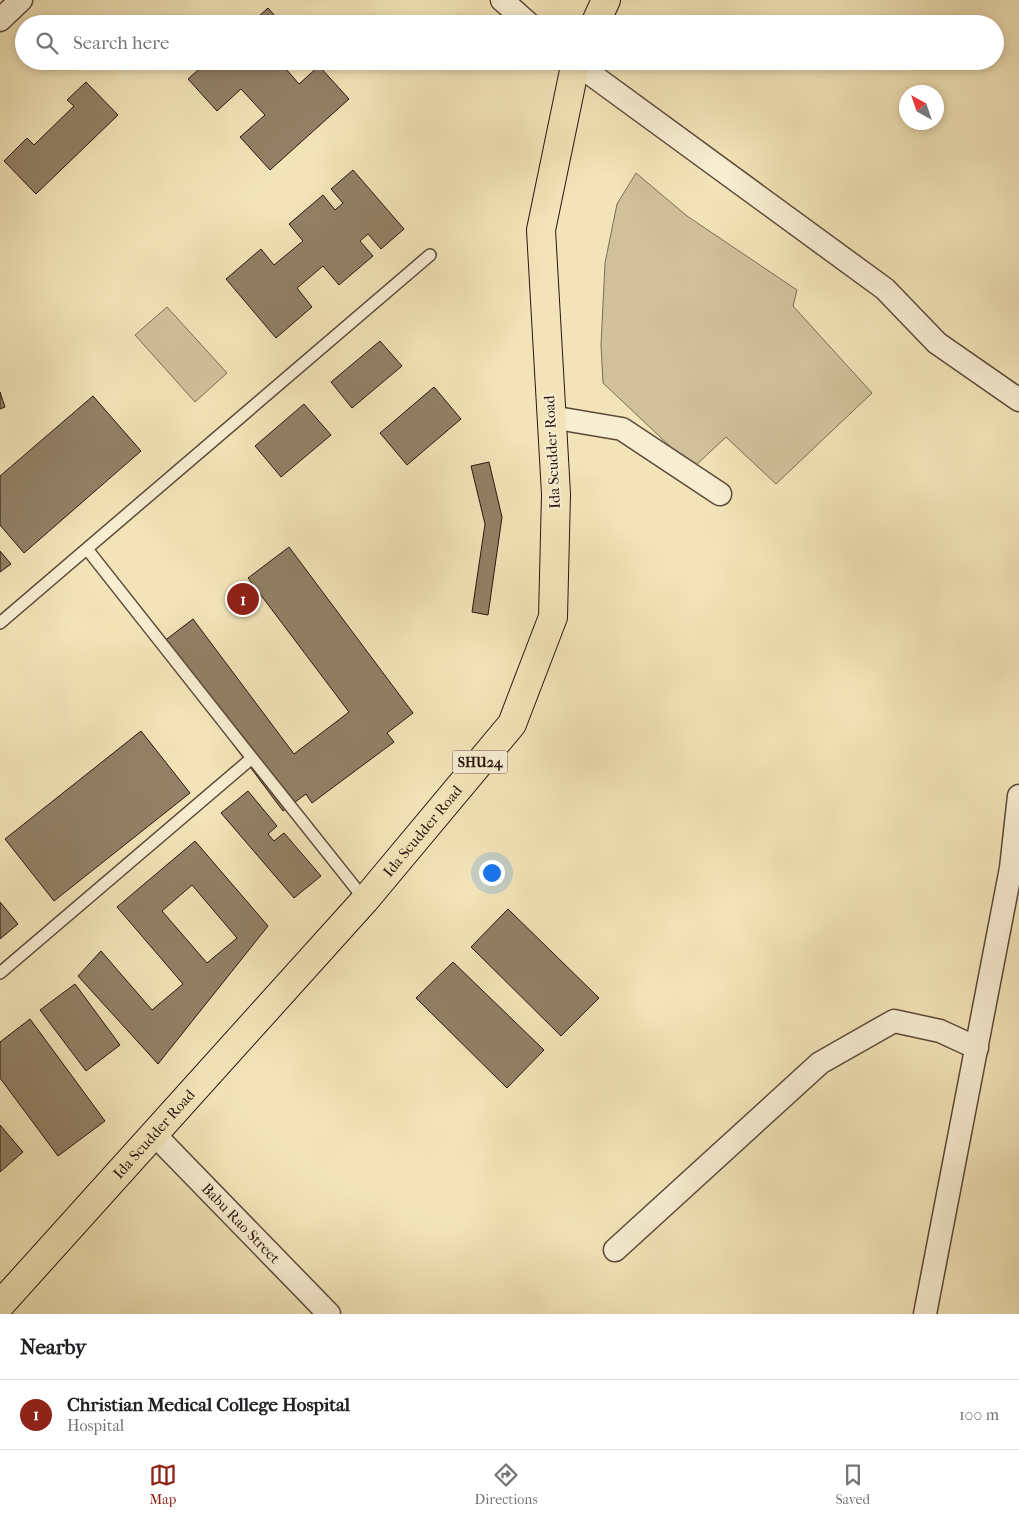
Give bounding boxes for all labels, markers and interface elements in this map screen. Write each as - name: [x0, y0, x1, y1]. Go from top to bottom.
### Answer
- search box: [15, 15, 1004, 70]
- icon: search: [33, 29, 61, 57]
- text: Search here: [73, 32, 169, 54]
- north arrow: [899, 85, 944, 130]
- street label: Ida Scudder Road: [540, 394, 564, 509]
- pin: 1: [227, 580, 259, 618]
- road number: SHU24: [452, 750, 508, 774]
- street label: Ida Scudder Road: [379, 781, 466, 880]
- your location: [479, 860, 505, 886]
- street label: Ida Scudder Road: [109, 1085, 199, 1182]
- street label: Babu Rao Street: [198, 1180, 284, 1268]
- text: Nearby: [20, 1335, 86, 1359]
- text: Christian Medical College Hospital: [67, 1394, 350, 1416]
- text: 1: [33, 1405, 39, 1424]
- text: 100 m: [959, 1405, 999, 1424]
- text: Hospital: [67, 1416, 124, 1435]
- tab: Map: [149, 1461, 177, 1508]
- tab: Directions: [475, 1461, 538, 1508]
- tab: Saved: [835, 1461, 870, 1508]

